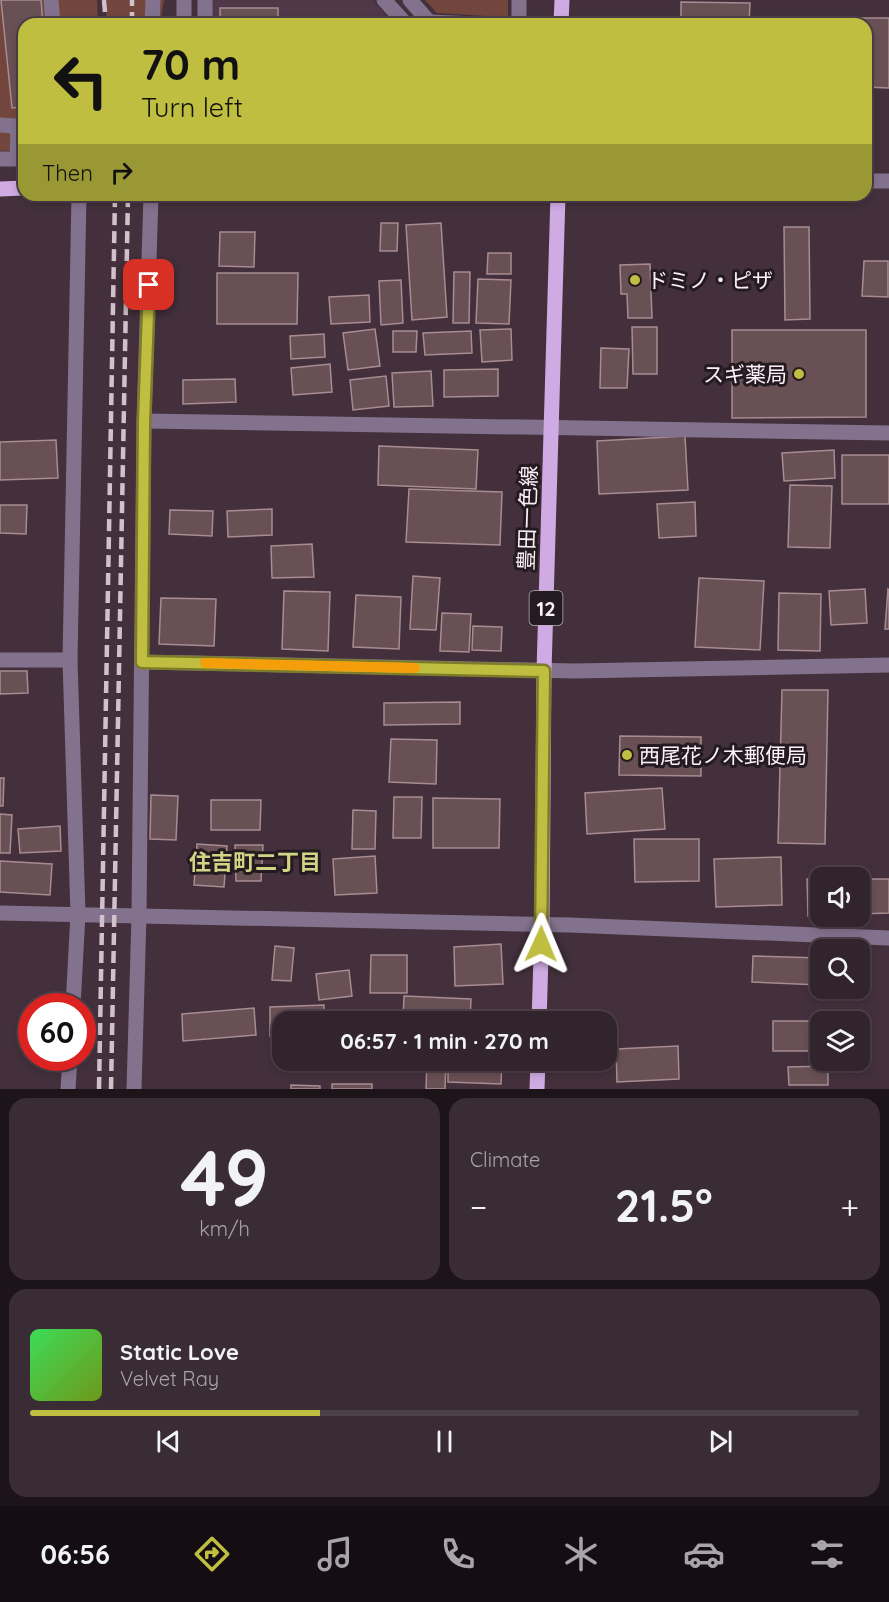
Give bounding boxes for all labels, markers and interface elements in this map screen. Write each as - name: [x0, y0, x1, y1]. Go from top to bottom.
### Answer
- text: 70 m: [141, 38, 240, 91]
- icon: left: [42, 42, 120, 120]
- text: Turn left: [141, 90, 243, 124]
- icon: right: [105, 156, 138, 189]
- text: Then: [42, 159, 93, 187]
- pin: [123, 259, 174, 310]
- place label: ドミノ・ピザ: [647, 267, 773, 293]
- icon: arrive: [132, 268, 165, 301]
- marker: ドミノ・ピザ: [628, 273, 642, 287]
- place label: スギ薬局: [703, 361, 787, 387]
- marker: スギ薬局: [792, 367, 806, 381]
- street label: 豊田一色線: [512, 465, 542, 571]
- road number: 12: [530, 591, 562, 625]
- place label: 西尾花ノ木郵便局: [639, 742, 807, 768]
- marker: 西尾花ノ木郵便局: [620, 748, 634, 762]
- district label: 住吉町二丁目: [189, 848, 321, 876]
- map controls: [810, 867, 870, 1071]
- button: sound: [810, 867, 870, 927]
- position arrow: [509, 912, 573, 976]
- button: search: [810, 939, 870, 999]
- speed limit sign: 60: [18, 993, 96, 1071]
- button: layers: [810, 1011, 870, 1071]
- text: 06:57 · 1 min · 270 m: [340, 1027, 549, 1055]
- text: 49: [180, 1128, 269, 1226]
- text: Climate: [470, 1147, 540, 1172]
- text: 21.5°: [615, 1177, 713, 1233]
- text: −: [470, 1186, 487, 1227]
- text: +: [840, 1186, 859, 1227]
- text: km/h: [199, 1216, 250, 1241]
- text: Static Love: [120, 1338, 239, 1366]
- text: Velvet Ray: [120, 1366, 219, 1391]
- icon: previous: [152, 1425, 185, 1458]
- icon: pause: [428, 1425, 461, 1458]
- icon: next: [704, 1425, 737, 1458]
- icon: directions: [191, 1533, 233, 1575]
- icon: music: [314, 1533, 356, 1575]
- icon: phone: [437, 1533, 479, 1575]
- icon: climate: [560, 1533, 602, 1575]
- icon: car: [683, 1533, 725, 1575]
- icon: filters: [806, 1533, 848, 1575]
- text: 06:56: [41, 1537, 110, 1571]

